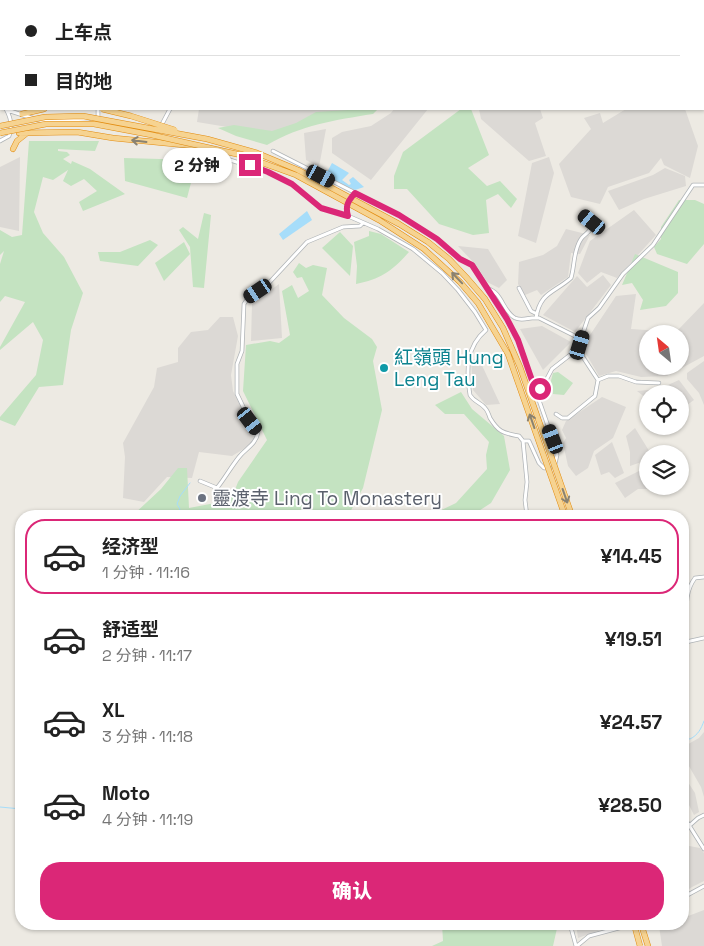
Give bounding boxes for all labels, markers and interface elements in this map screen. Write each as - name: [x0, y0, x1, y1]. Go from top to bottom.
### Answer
- text: 上车点: [55, 20, 112, 45]
- text: 目的地: [55, 69, 112, 94]
- one-way arrow: [132, 136, 148, 146]
- callout: 2 分钟: [162, 148, 232, 182]
- route end: [239, 154, 261, 176]
- text: 2 分钟: [174, 155, 220, 176]
- car: [304, 162, 337, 190]
- car: [575, 207, 608, 237]
- one-way arrow: [451, 272, 463, 285]
- car: [241, 276, 274, 306]
- north arrow: [639, 325, 689, 375]
- map controls: [639, 325, 689, 495]
- car: [568, 328, 591, 362]
- place label: 紅嶺頭 Hung Leng Tau: [394, 345, 504, 392]
- marker: 紅嶺頭 Hung Leng Tau: [378, 362, 390, 374]
- route start: [529, 378, 551, 400]
- button: locate: [639, 385, 689, 435]
- car: [234, 405, 265, 437]
- one-way arrow: [526, 413, 536, 429]
- car: [540, 422, 565, 456]
- button: layers: [639, 445, 689, 495]
- place label: 靈渡寺 Ling To Monastery: [212, 486, 442, 511]
- one-way arrow: [561, 487, 570, 503]
- marker: 靈渡寺 Ling To Monastery: [196, 492, 208, 504]
- icon: car: [42, 534, 87, 579]
- text: 经济型: [102, 534, 159, 559]
- text: ¥14.45: [600, 544, 662, 569]
- text: 1 分钟 · 11:16: [102, 562, 190, 583]
- icon: car: [42, 617, 87, 662]
- text: 舒适型: [102, 617, 159, 642]
- text: ¥19.51: [605, 627, 662, 652]
- text: 2 分钟 · 11:17: [102, 645, 192, 666]
- text: XL: [102, 698, 125, 723]
- icon: car: [42, 700, 87, 745]
- text: ¥24.57: [600, 710, 662, 735]
- text: 3 分钟 · 11:18: [102, 726, 193, 747]
- text: Moto: [102, 781, 150, 806]
- icon: car: [42, 783, 87, 828]
- text: ¥28.50: [598, 793, 662, 818]
- text: 4 分钟 · 11:19: [102, 809, 193, 830]
- button: 确认: [40, 862, 664, 920]

